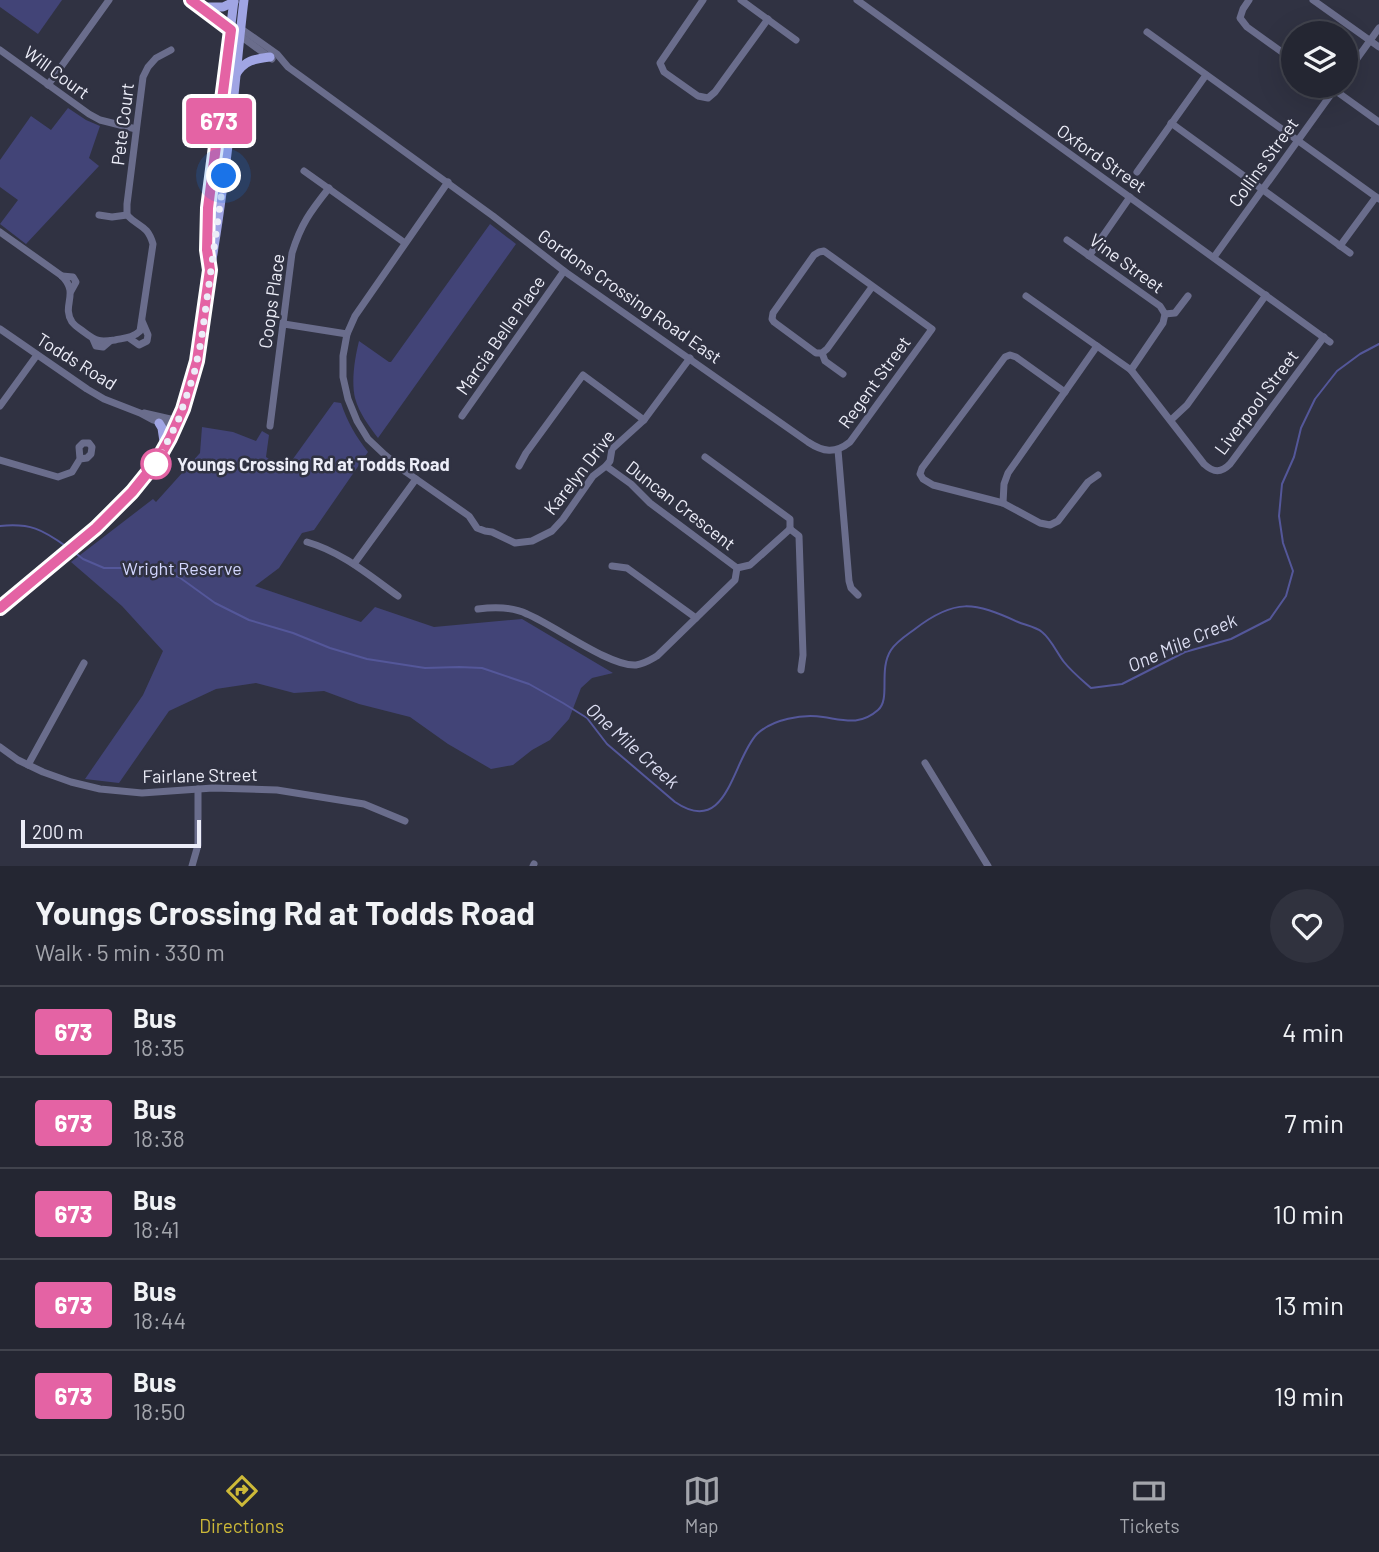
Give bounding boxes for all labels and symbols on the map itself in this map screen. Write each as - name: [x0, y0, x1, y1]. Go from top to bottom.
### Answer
- street label: Will Court: [20, 41, 94, 103]
- street label: Pete Court: [106, 81, 138, 167]
- line badge: 673: [179, 98, 259, 144]
- street label: Collins Street: [1223, 113, 1303, 211]
- street label: Oxford Street: [1053, 119, 1151, 197]
- your location: [206, 158, 241, 193]
- street label: Gordons Crossing Road East: [534, 224, 726, 368]
- street label: Vine Street: [1085, 229, 1169, 297]
- street label: Coops Place: [253, 252, 289, 350]
- street label: Marcia Belle Place: [451, 271, 549, 399]
- street label: Todds Road: [33, 328, 121, 394]
- street label: Regent Street: [833, 332, 915, 432]
- street label: Liverpool Street: [1209, 345, 1303, 459]
- street label: Karelyn Drive: [539, 425, 619, 519]
- marker: Youngs Crossing Rd at Todds Road: [141, 449, 171, 479]
- place label: Youngs Crossing Rd at Todds Road: [177, 453, 450, 475]
- street label: Duncan Crescent: [622, 456, 740, 554]
- park label: Wright Reserve: [122, 557, 242, 579]
- water label: One Mile Creek: [1124, 607, 1241, 676]
- water label: One Mile Creek: [582, 697, 685, 793]
- street label: Fairlane Street: [142, 763, 258, 787]
- scale bar: [21, 817, 201, 849]

